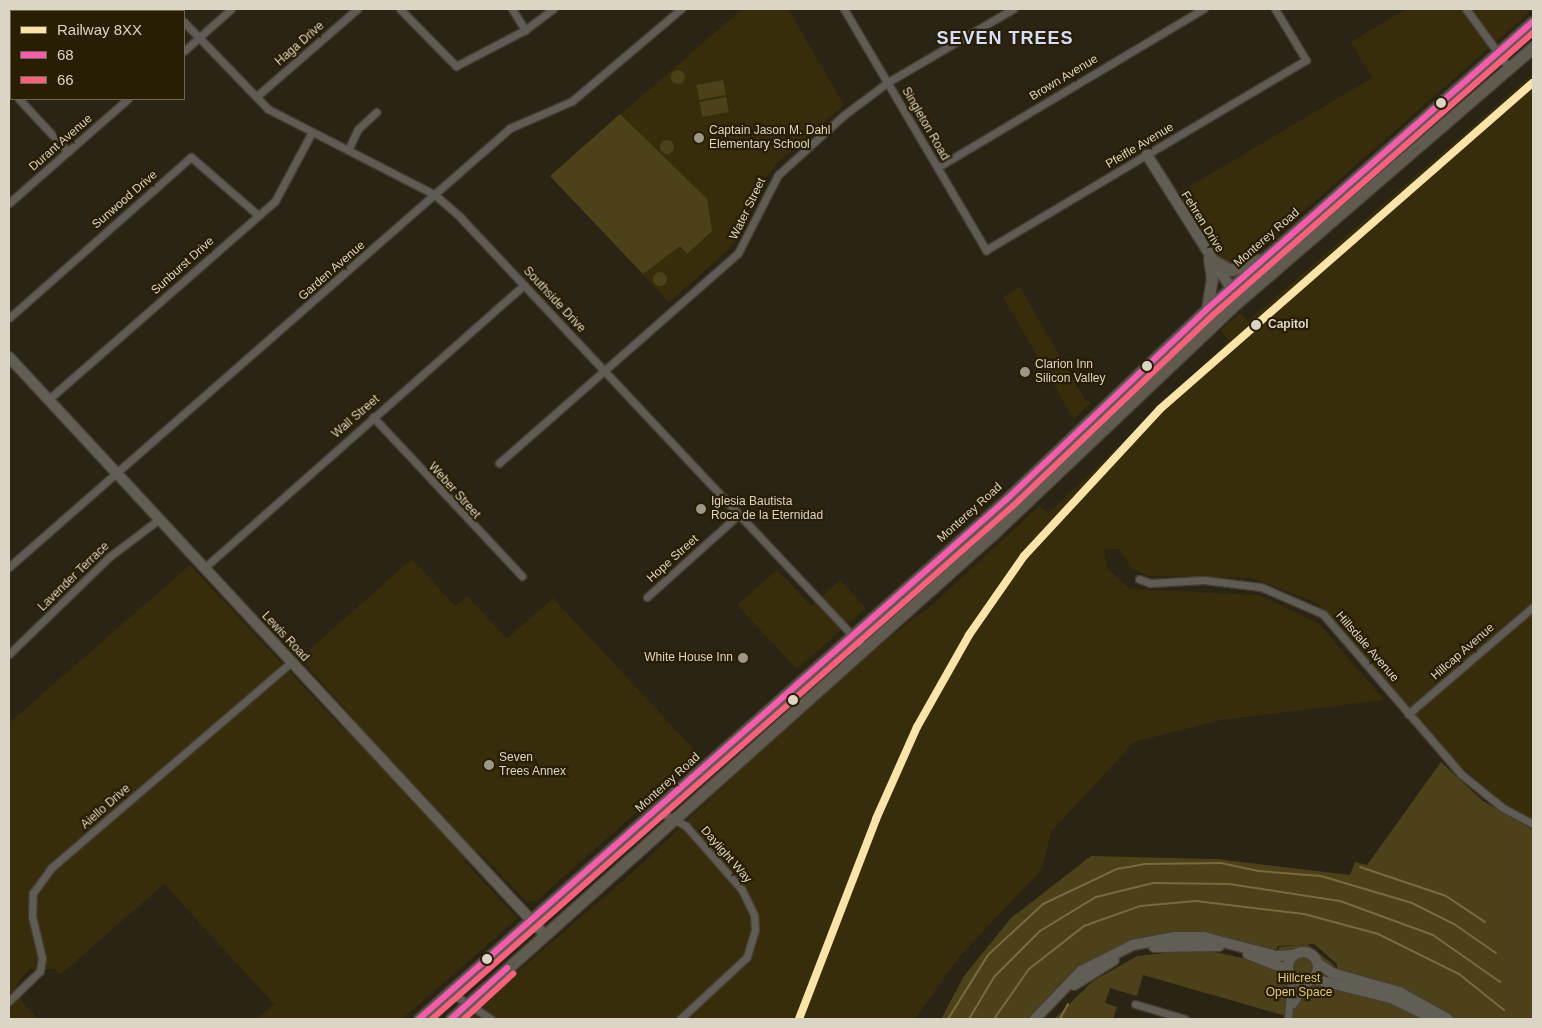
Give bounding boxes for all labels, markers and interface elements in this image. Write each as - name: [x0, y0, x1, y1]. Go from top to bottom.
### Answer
- legend: [10, 10, 185, 100]
- street label: Haga Drive: [273, 19, 327, 69]
- text: Railway 8XX: [57, 21, 142, 38]
- district label: SEVEN TREES: [935, 27, 1075, 49]
- text: 68: [57, 46, 74, 63]
- street label: Brown Avenue: [1027, 52, 1101, 104]
- text: 66: [57, 71, 74, 88]
- street label: Singleton Road: [898, 85, 952, 163]
- unlabelled marker: [1436, 98, 1446, 108]
- street label: Durant Avenue: [26, 111, 96, 175]
- street label: Pfeifle Avenue: [1103, 120, 1177, 172]
- place label: Captain Jason M. Dahl Elementary School: [709, 124, 830, 152]
- marker: Captain Jason M. Dahl Elementary School: [693, 132, 705, 144]
- street label: Sunwood Drive: [90, 168, 160, 232]
- street label: Water Street: [727, 176, 769, 242]
- street label: Fehren Drive: [1178, 189, 1226, 255]
- street label: Monterey Road: [1231, 206, 1303, 270]
- street label: Sunburst Drive: [149, 234, 217, 298]
- street label: Garden Avenue: [296, 238, 368, 304]
- street label: Southside Drive: [520, 264, 588, 336]
- marker: Capitol: [1247, 316, 1265, 334]
- place label: Capitol: [1268, 318, 1309, 332]
- place label: Clarion Inn Silicon Valley: [1035, 358, 1105, 386]
- unlabelled marker: [1142, 361, 1152, 371]
- marker: Clarion Inn Silicon Valley: [1019, 366, 1031, 378]
- street label: Wall Street: [329, 392, 383, 442]
- street label: Weber Street: [425, 460, 483, 522]
- street label: Monterey Road: [935, 480, 1005, 546]
- place label: Iglesia Bautista Roca de la Eternidad: [711, 495, 823, 523]
- marker: Iglesia Bautista Roca de la Eternidad: [695, 503, 707, 515]
- street label: Hope Street: [644, 532, 702, 586]
- street label: Lavender Terrace: [35, 539, 113, 615]
- street label: Lewis Road: [258, 609, 312, 665]
- street label: Hillsdale Avenue: [1332, 609, 1402, 685]
- street label: Hillcap Avenue: [1428, 620, 1498, 684]
- place label: White House Inn: [644, 651, 733, 665]
- marker: White House Inn: [737, 652, 749, 664]
- unlabelled marker: [788, 695, 798, 705]
- street label: Monterey Road: [633, 750, 703, 816]
- place label: Seven Trees Annex: [499, 751, 567, 779]
- marker: Seven Trees Annex: [483, 759, 495, 771]
- street label: Aiello Drive: [78, 782, 134, 832]
- street label: Daylight Way: [698, 824, 754, 886]
- unlabelled marker: [482, 954, 492, 964]
- park label: Hillcrest Open Space: [1266, 972, 1332, 1000]

